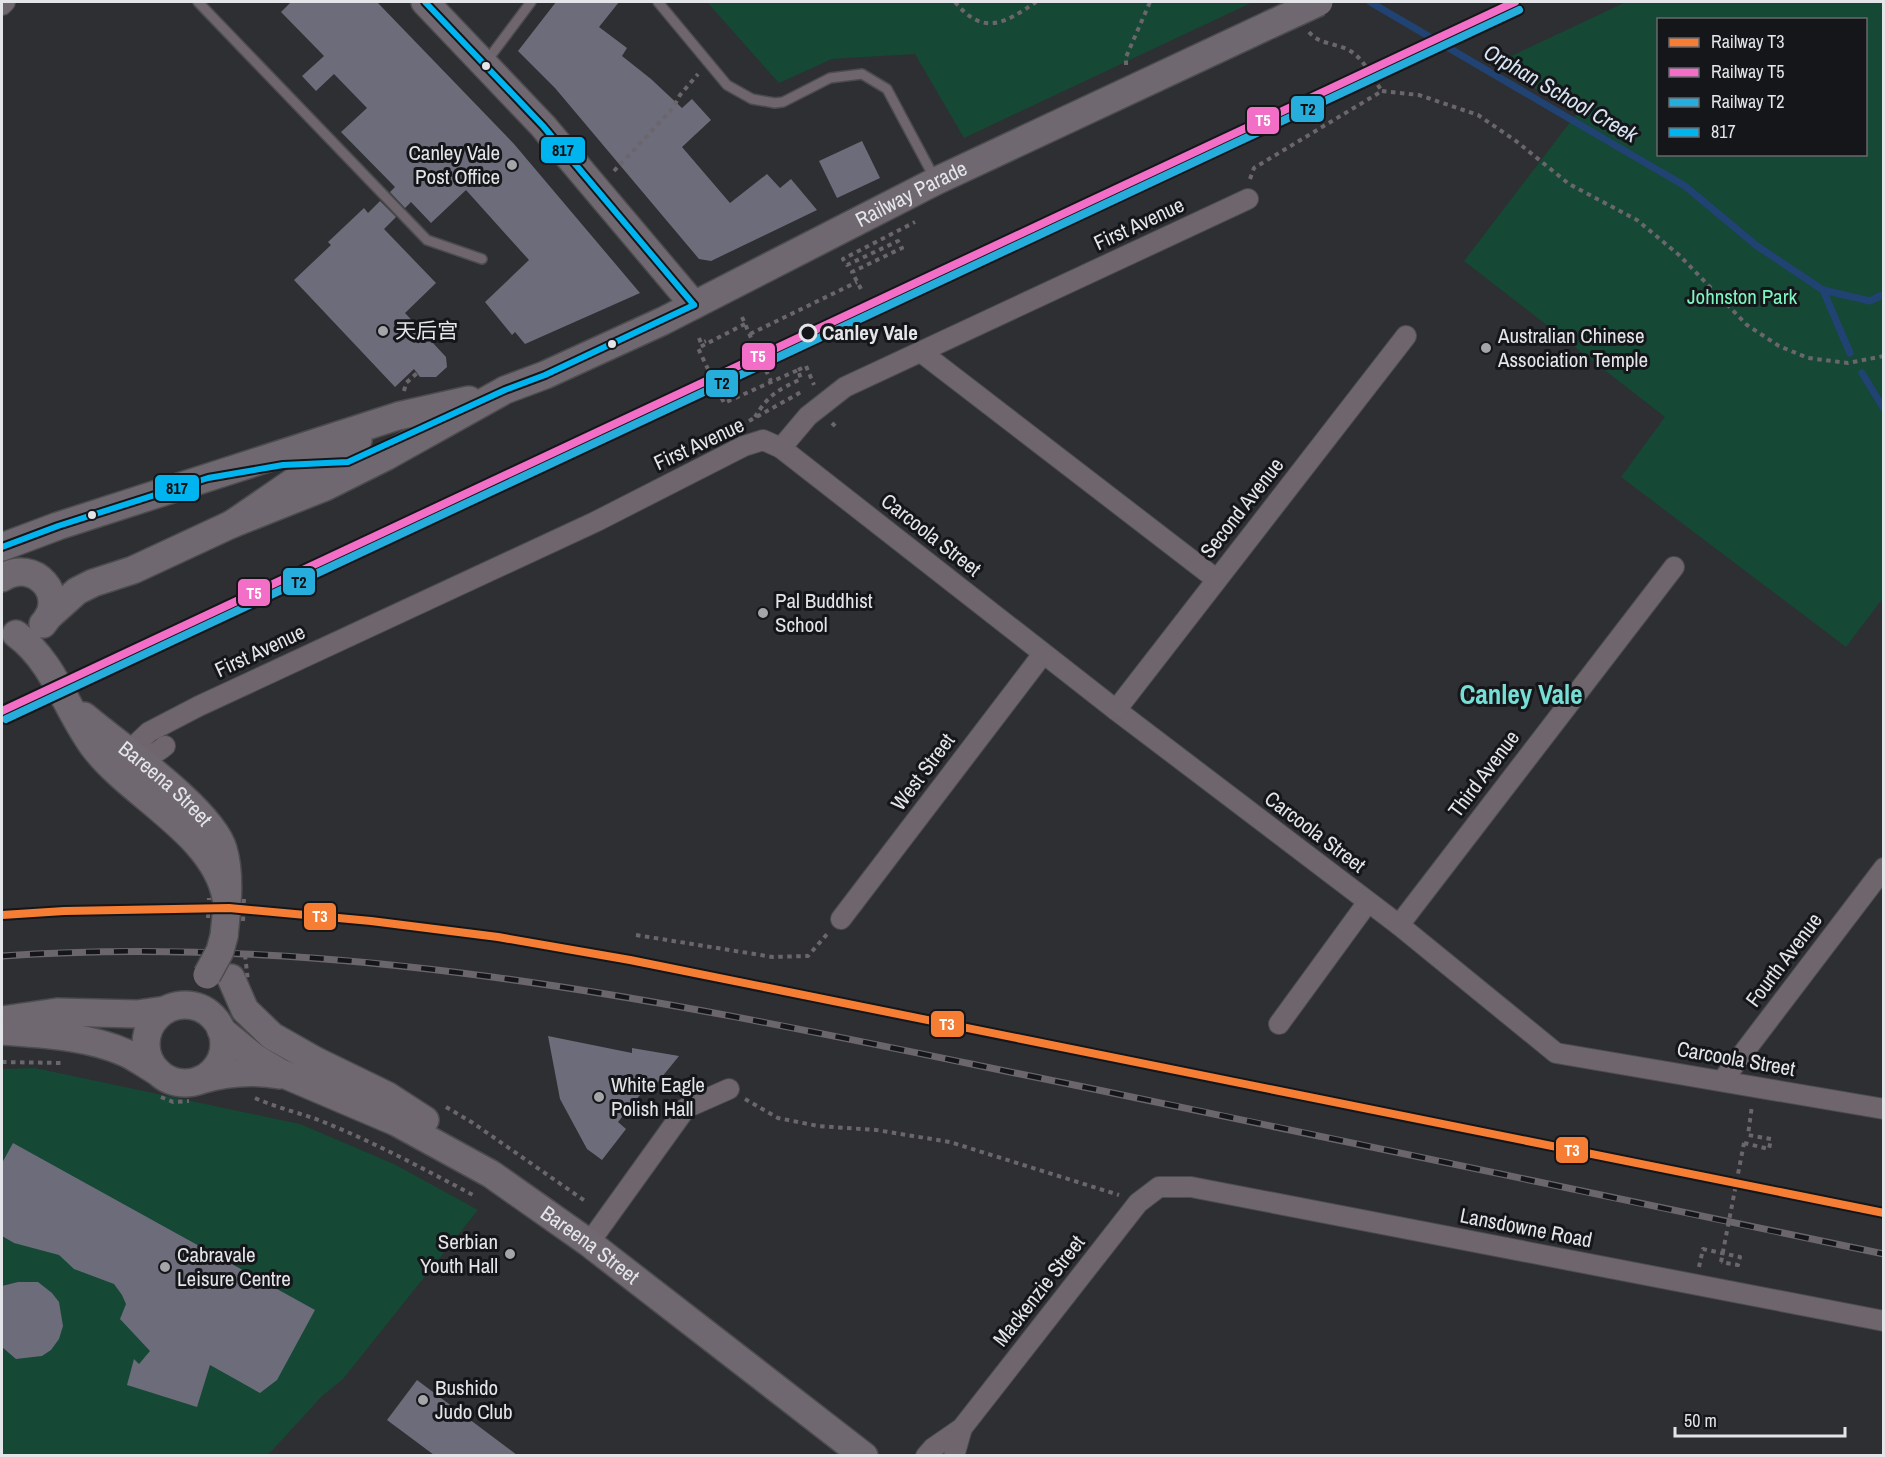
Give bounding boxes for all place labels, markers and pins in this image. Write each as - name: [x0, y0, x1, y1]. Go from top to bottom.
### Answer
- unlabelled marker: [480, 60, 492, 72]
- place label: Canley Vale Post Office: [408, 138, 500, 191]
- marker: Canley Vale Post Office: [505, 158, 519, 172]
- place label: 天后宫: [395, 316, 458, 345]
- place label: Canley Vale: [822, 318, 918, 347]
- place label: Australian Chinese Association Temple: [1497, 321, 1648, 374]
- marker: 天后宫: [376, 324, 390, 338]
- marker: Canley Vale: [799, 324, 817, 342]
- unlabelled marker: [606, 338, 618, 350]
- marker: Australian Chinese Association Temple: [1479, 341, 1493, 355]
- unlabelled marker: [86, 509, 98, 521]
- place label: Pal Buddhist School: [775, 586, 873, 639]
- marker: Pal Buddhist School: [756, 606, 770, 620]
- place label: White Eagle Polish Hall: [611, 1070, 705, 1123]
- marker: White Eagle Polish Hall: [592, 1090, 606, 1104]
- place label: Serbian Youth Hall: [420, 1227, 498, 1280]
- place label: Cabravale Leisure Centre: [177, 1240, 291, 1293]
- marker: Serbian Youth Hall: [503, 1247, 517, 1261]
- marker: Cabravale Leisure Centre: [158, 1260, 172, 1274]
- place label: Bushido Judo Club: [435, 1373, 513, 1426]
- marker: Bushido Judo Club: [416, 1393, 430, 1407]

